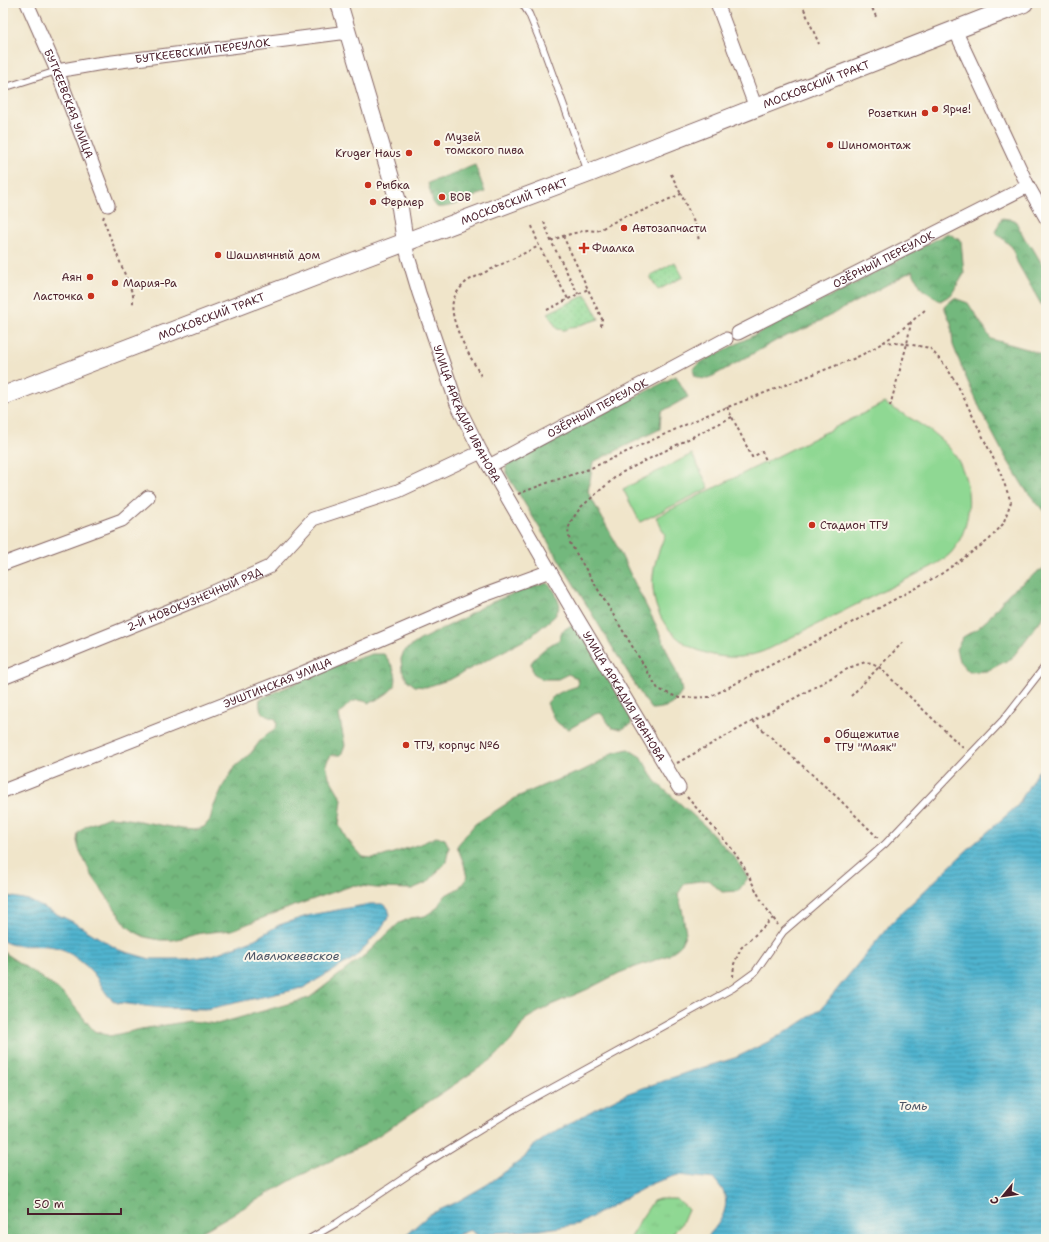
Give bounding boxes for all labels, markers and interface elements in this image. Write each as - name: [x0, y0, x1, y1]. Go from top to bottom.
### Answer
- street label: БУТКЕЕВСКИЙ ПЕРЕУЛОК: [134, 35, 271, 67]
- street label: БУТКЕЕВСКАЯ УЛИЦА: [41, 46, 97, 161]
- street label: МОСКОВСКИЙ ТРАКТ: [761, 56, 872, 112]
- place label: Ярче!: [943, 102, 971, 117]
- marker: Ярче!: [930, 104, 940, 114]
- place label: Розеткин: [868, 106, 917, 121]
- marker: Розеткин: [920, 108, 930, 118]
- place label: Музей томского пива: [445, 130, 524, 158]
- marker: Музей томского пива: [432, 138, 442, 148]
- place label: Шиномонтаж: [838, 138, 911, 153]
- marker: Шиномонтаж: [825, 140, 835, 150]
- place label: Kruger Haus: [335, 146, 401, 161]
- marker: Kruger Haus: [404, 148, 414, 158]
- street label: МОСКОВСКИЙ ТРАКТ: [458, 174, 570, 228]
- place label: Рыбка: [376, 178, 410, 193]
- marker: Рыбка: [363, 180, 373, 190]
- place label: ВОВ: [450, 190, 471, 205]
- marker: ВОВ: [437, 192, 447, 202]
- place label: Фермер: [381, 195, 424, 210]
- marker: Фермер: [368, 197, 378, 207]
- place label: Автозапчасти: [632, 221, 707, 236]
- marker: Автозапчасти: [619, 223, 629, 233]
- street label: ОЗЁРНЫЙ ПЕРЕУЛОК: [830, 227, 937, 291]
- place label: Фиалка: [592, 241, 635, 256]
- marker: Фиалка: [579, 243, 589, 253]
- place label: Шашлычный дом: [226, 248, 320, 263]
- marker: Шашлычный дом: [213, 250, 223, 260]
- place label: Аян: [61, 270, 82, 285]
- marker: Аян: [85, 272, 95, 282]
- place label: Мария-Ра: [123, 276, 177, 291]
- marker: Мария-Ра: [110, 278, 120, 288]
- place label: Ласточка: [33, 289, 83, 304]
- street label: МОСКОВСКИЙ ТРАКТ: [156, 289, 267, 344]
- marker: Ласточка: [86, 291, 96, 301]
- street label: УЛИЦА АРКАДИЯ ИВАНОВА: [430, 343, 504, 485]
- street label: ОЗЁРНЫЙ ПЕРЕУЛОК: [544, 375, 650, 441]
- place label: Стадион ТГУ: [820, 518, 888, 533]
- marker: Стадион ТГУ: [807, 520, 817, 530]
- street label: 2-Й НОВОКУЗНЕЧНЫЙ РЯД: [125, 563, 265, 635]
- street label: УЛИЦА АРКАДИЯ ИВАНОВА: [579, 628, 669, 764]
- street label: ЭУШТИНСКАЯ УЛИЦА: [221, 654, 334, 711]
- place label: Общежитие ТГУ "Маяк": [835, 727, 899, 755]
- marker: Общежитие ТГУ "Маяк": [822, 735, 832, 745]
- place label: ТГУ, корпус №6: [414, 738, 500, 753]
- marker: ТГУ, корпус №6: [401, 740, 411, 750]
- water label: Мавлюкеевское: [245, 948, 340, 964]
- water label: Томь: [899, 1098, 927, 1114]
- north arrow: [983, 1176, 1023, 1216]
- scale bar: [28, 1190, 121, 1216]
- text: С: [986, 1194, 1003, 1207]
- text: 50 m: [34, 1196, 64, 1212]

